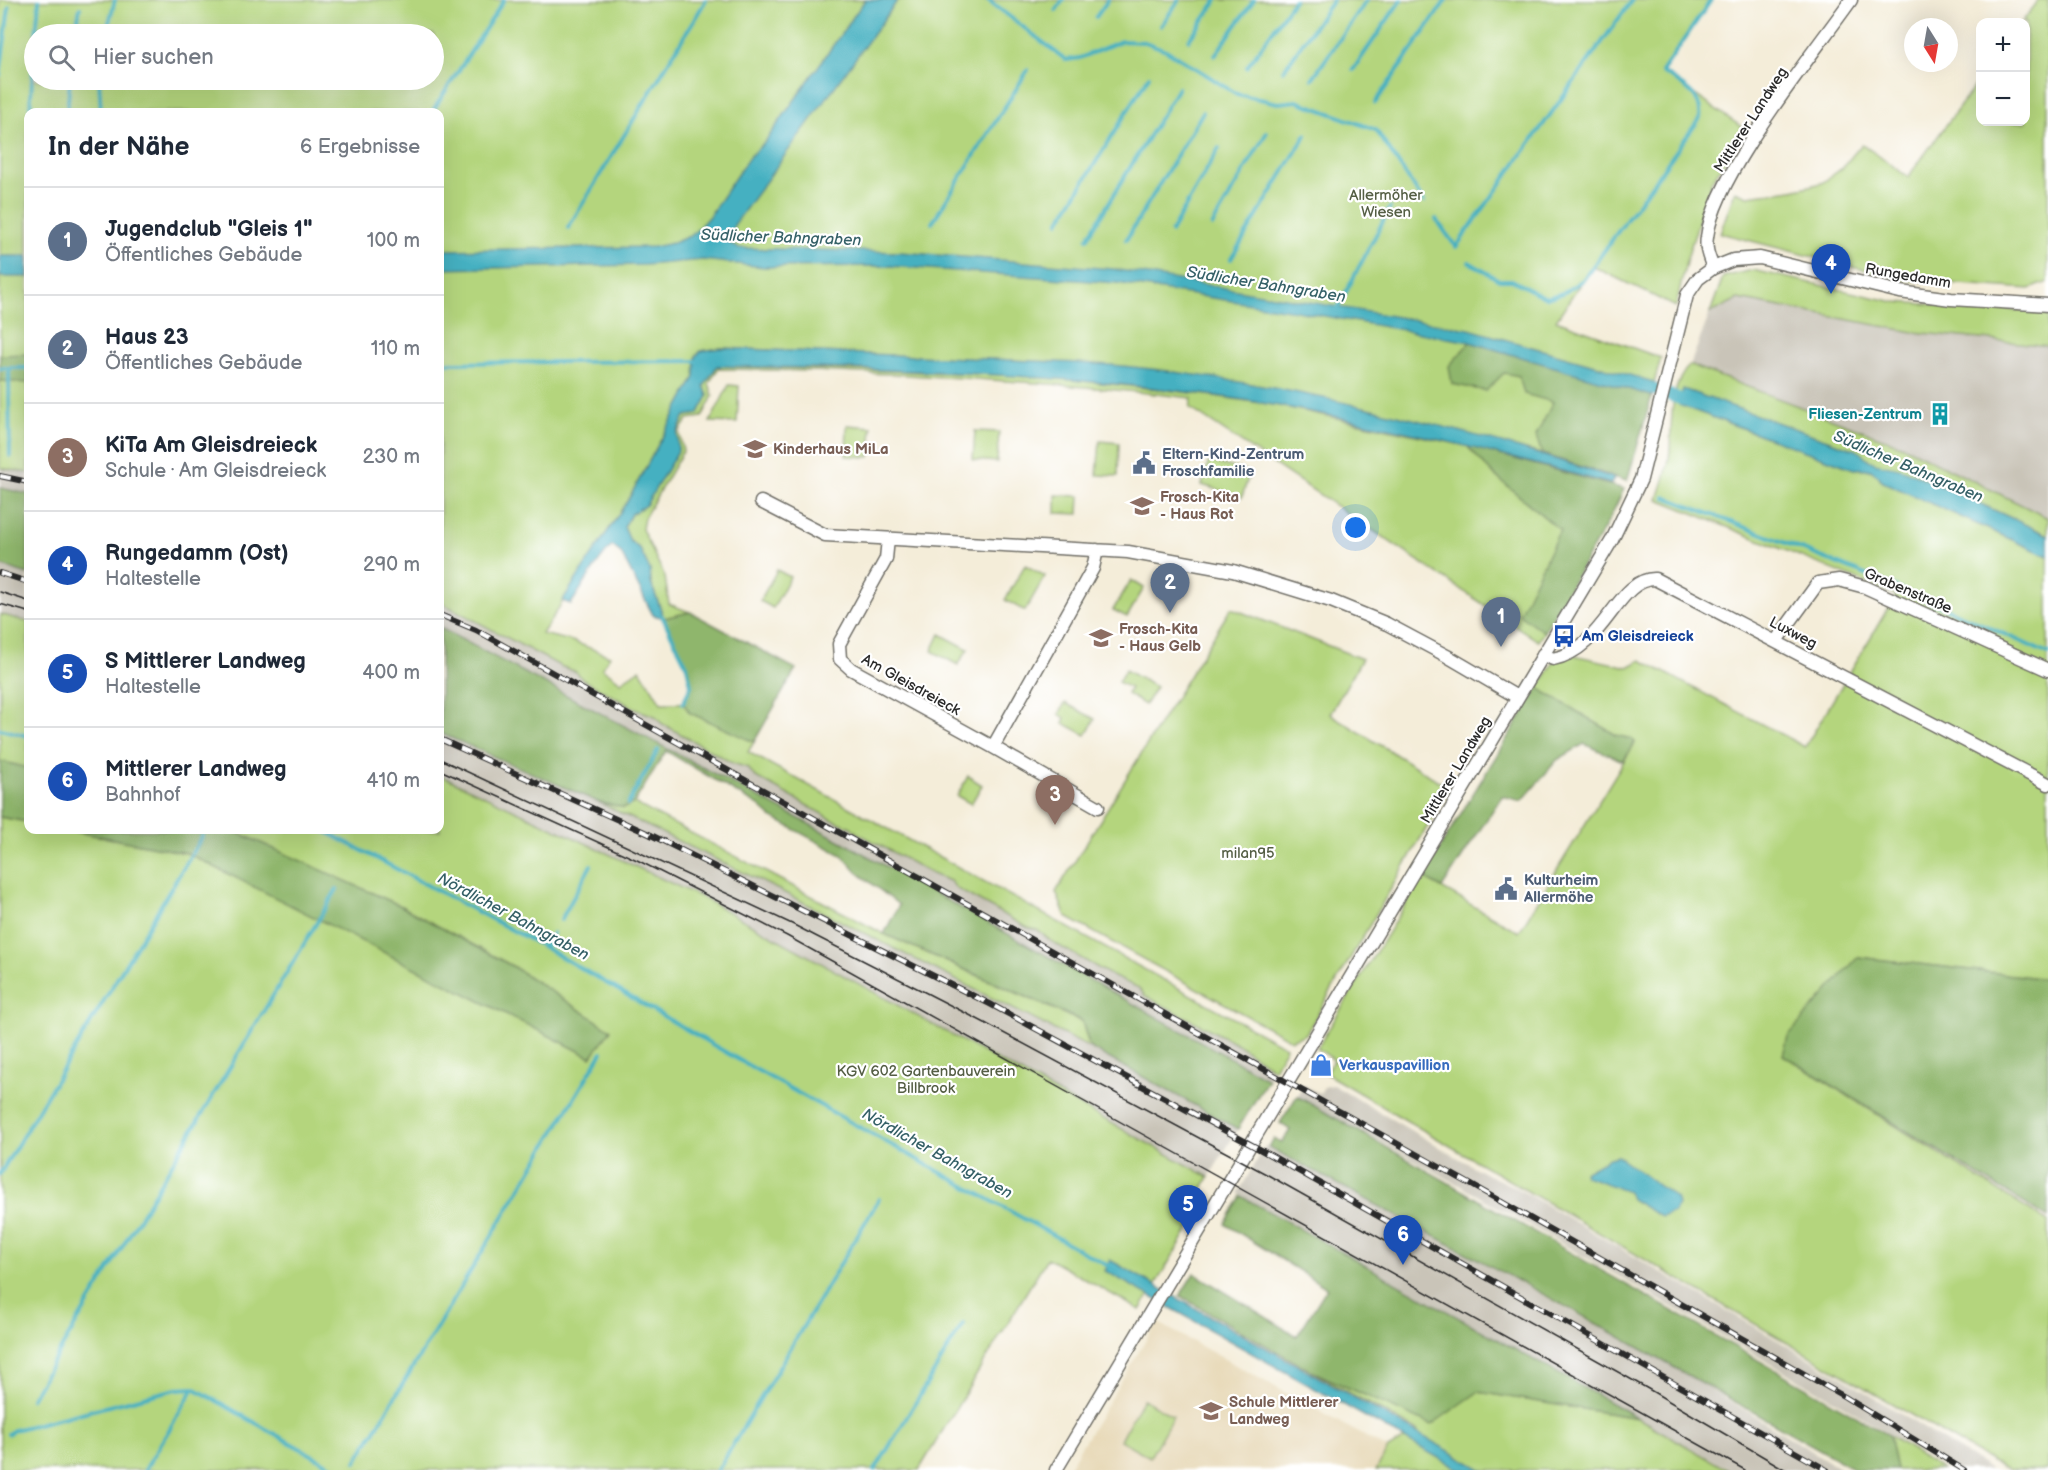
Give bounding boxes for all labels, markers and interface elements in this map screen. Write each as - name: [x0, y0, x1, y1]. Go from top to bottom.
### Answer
- north arrow: [1904, 18, 1958, 72]
- map controls: [1976, 18, 2030, 126]
- button: +: [1976, 18, 2030, 72]
- search box: [24, 24, 444, 90]
- icon: search: [45, 41, 78, 74]
- text: Hier suchen: [93, 44, 214, 71]
- street label: Mittlerer Landweg: [1710, 64, 1792, 176]
- button: −: [1976, 72, 2030, 126]
- text: In der Nähe: [48, 132, 190, 163]
- text: 6 Ergebnisse: [300, 135, 420, 159]
- park label: Allermöher Wiesen: [1349, 186, 1423, 222]
- text: Jugendclub "Gleis 1": [105, 216, 313, 243]
- water label: Südlicher Bahngraben: [700, 226, 862, 250]
- text: 1: [63, 229, 72, 253]
- text: 100 m: [367, 229, 420, 253]
- text: Öffentliches Gebäude: [105, 243, 302, 267]
- pin: 4: [1812, 244, 1850, 294]
- street label: Rungedamm: [1864, 259, 1952, 293]
- water label: Südlicher Bahngraben: [1185, 263, 1347, 307]
- text: Haus 23: [105, 324, 189, 351]
- text: 2: [62, 337, 73, 361]
- text: 110 m: [371, 337, 420, 361]
- text: Öffentliches Gebäude: [105, 351, 302, 375]
- building icon: Fliesen-Zentrum: [1927, 401, 1953, 427]
- place label: Fliesen-Zentrum: [1808, 405, 1922, 424]
- water label: Südlicher Bahngraben: [1830, 427, 1986, 507]
- text: KiTa Am Gleisdreieck: [105, 432, 317, 459]
- school or university icon: Kinderhaus MiLa: [742, 436, 768, 462]
- place label: Kinderhaus MiLa: [773, 440, 889, 459]
- text: 3: [62, 445, 73, 469]
- text: 230 m: [363, 445, 420, 469]
- place label: Eltern-Kind-Zentrum Froschfamilie: [1162, 445, 1305, 481]
- public building icon: Eltern-Kind-Zentrum Froschfamilie: [1131, 450, 1157, 476]
- text: Schule · Am Gleisdreieck: [105, 459, 326, 483]
- place label: Frosch-Kita - Haus Rot: [1160, 488, 1239, 524]
- school or university icon: Frosch-Kita - Haus Rot: [1129, 493, 1155, 519]
- your location: [1341, 513, 1370, 542]
- text: Rungedamm (Ost): [105, 540, 289, 567]
- text: 4: [62, 553, 73, 577]
- text: 290 m: [363, 553, 420, 577]
- pin: 2: [1150, 564, 1190, 613]
- street label: Grabenstraße: [1861, 564, 1955, 618]
- text: Haltestelle: [105, 567, 201, 591]
- pin: 1: [1482, 598, 1520, 647]
- street label: Luxweg: [1766, 613, 1820, 653]
- place label: Frosch-Kita - Haus Gelb: [1119, 620, 1201, 656]
- bus stop icon: Am Gleisdreieck: [1551, 623, 1577, 649]
- school or university icon: Frosch-Kita - Haus Gelb: [1088, 625, 1114, 651]
- place label: Am Gleisdreieck: [1581, 627, 1694, 646]
- text: S Mittlerer Landweg: [105, 648, 306, 675]
- street label: Am Gleisdreieck: [858, 650, 964, 720]
- text: 5: [62, 661, 73, 685]
- text: 400 m: [362, 661, 420, 685]
- text: Haltestelle: [105, 675, 201, 699]
- street label: Mittlerer Landweg: [1416, 713, 1496, 827]
- text: Mittlerer Landweg: [105, 756, 287, 783]
- text: 6: [61, 769, 74, 793]
- text: 410 m: [366, 769, 420, 793]
- pin: 3: [1036, 776, 1074, 825]
- text: Bahnhof: [105, 783, 181, 807]
- park label: milan95: [1221, 844, 1275, 863]
- water label: Nördlicher Bahngraben: [434, 869, 592, 965]
- place label: Kulturheim Allermöhe: [1523, 871, 1599, 907]
- public building icon: Kulturheim Allermöhe: [1493, 876, 1519, 902]
- shop icon: Verkauspavillion: [1308, 1052, 1334, 1078]
- place label: Verkauspavillion: [1339, 1056, 1450, 1075]
- park label: KGV 602 Gartenbauverein Billbrook: [836, 1062, 1016, 1098]
- water label: Nördlicher Bahngraben: [859, 1105, 1015, 1203]
- pin: 5: [1168, 1186, 1208, 1235]
- pin: 6: [1384, 1216, 1422, 1265]
- place label: Schule Mittlerer Landweg: [1229, 1393, 1340, 1429]
- school or university icon: Schule Mittlerer Landweg: [1198, 1398, 1224, 1424]

